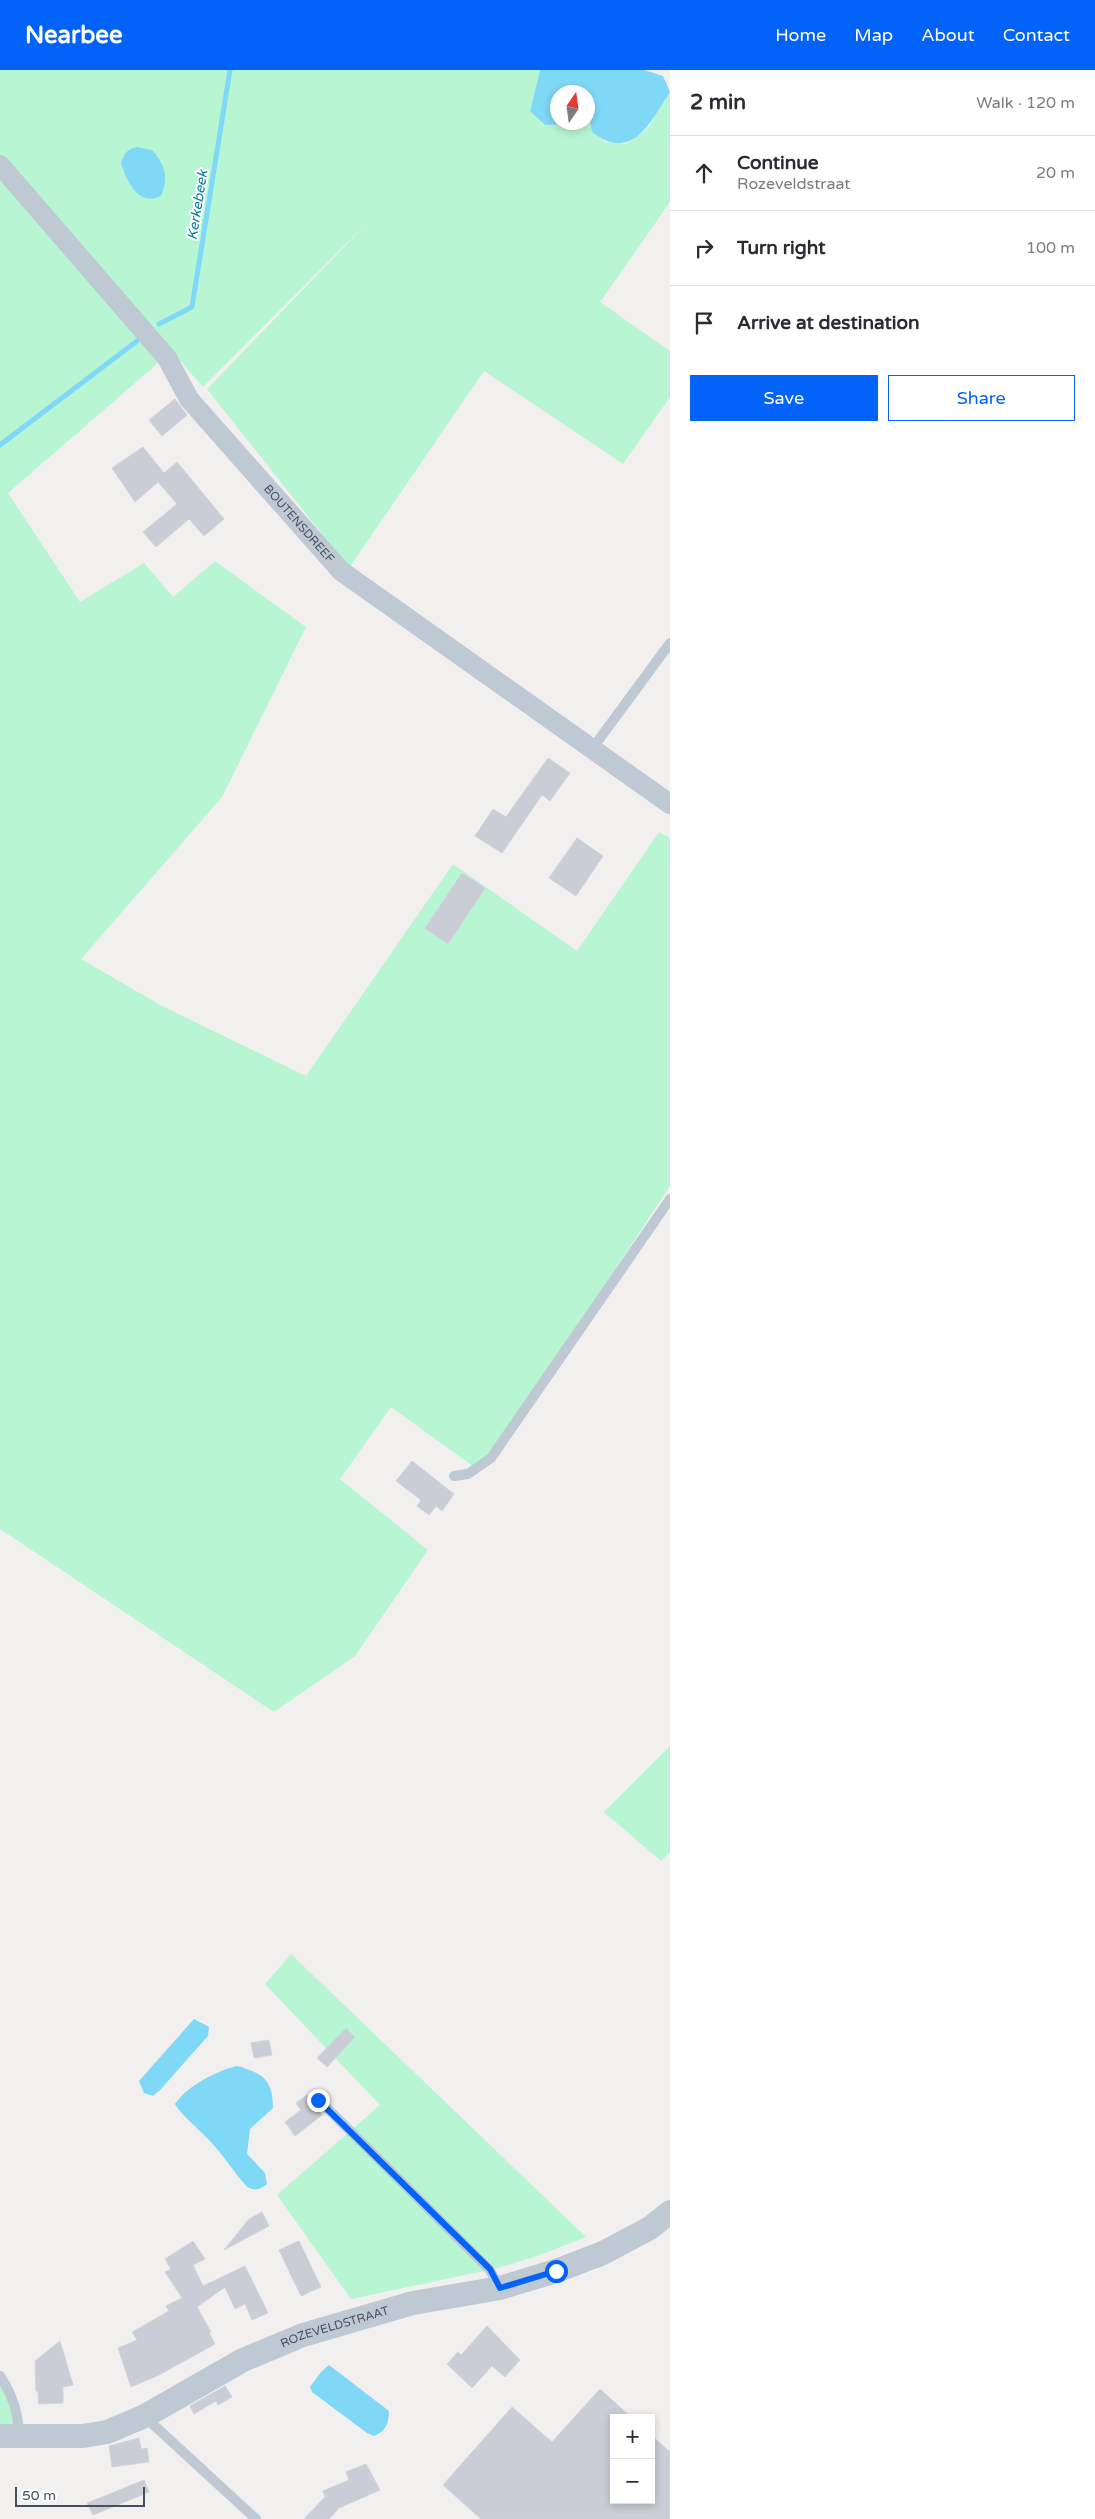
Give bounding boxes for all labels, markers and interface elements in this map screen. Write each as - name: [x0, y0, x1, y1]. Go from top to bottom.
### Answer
- text: Nearbee: [25, 21, 123, 50]
- text: Home: [775, 24, 826, 46]
- text: Map: [854, 24, 893, 46]
- text: About: [921, 24, 975, 46]
- text: Contact: [1003, 24, 1070, 46]
- north arrow: [550, 85, 595, 130]
- text: 2 min: [690, 90, 746, 115]
- text: Walk · 120 m: [976, 93, 1075, 113]
- text: Continue: [737, 152, 819, 174]
- icon: ahead: [690, 159, 718, 187]
- text: 20 m: [1036, 163, 1075, 183]
- water label: Kerkebeek: [184, 168, 212, 241]
- text: Rozeveldstraat: [737, 174, 850, 194]
- icon: right: [690, 234, 718, 262]
- text: Turn right: [737, 237, 825, 259]
- text: 100 m: [1026, 238, 1075, 258]
- icon: arrive: [690, 309, 718, 337]
- text: Arrive at destination: [737, 312, 920, 334]
- button: Save: [690, 375, 878, 421]
- button: Share: [888, 375, 1075, 421]
- street label: BOUTENSDREEF: [261, 482, 337, 565]
- route end: [307, 2089, 330, 2112]
- route start: [545, 2260, 568, 2283]
- street label: ROZEVELDSTRAAT: [278, 2303, 391, 2351]
- map controls: [610, 2414, 655, 2504]
- button: +: [610, 2414, 655, 2459]
- button: −: [610, 2459, 655, 2504]
- scale bar: [15, 2484, 145, 2507]
- text: 50 m: [22, 2487, 56, 2504]

